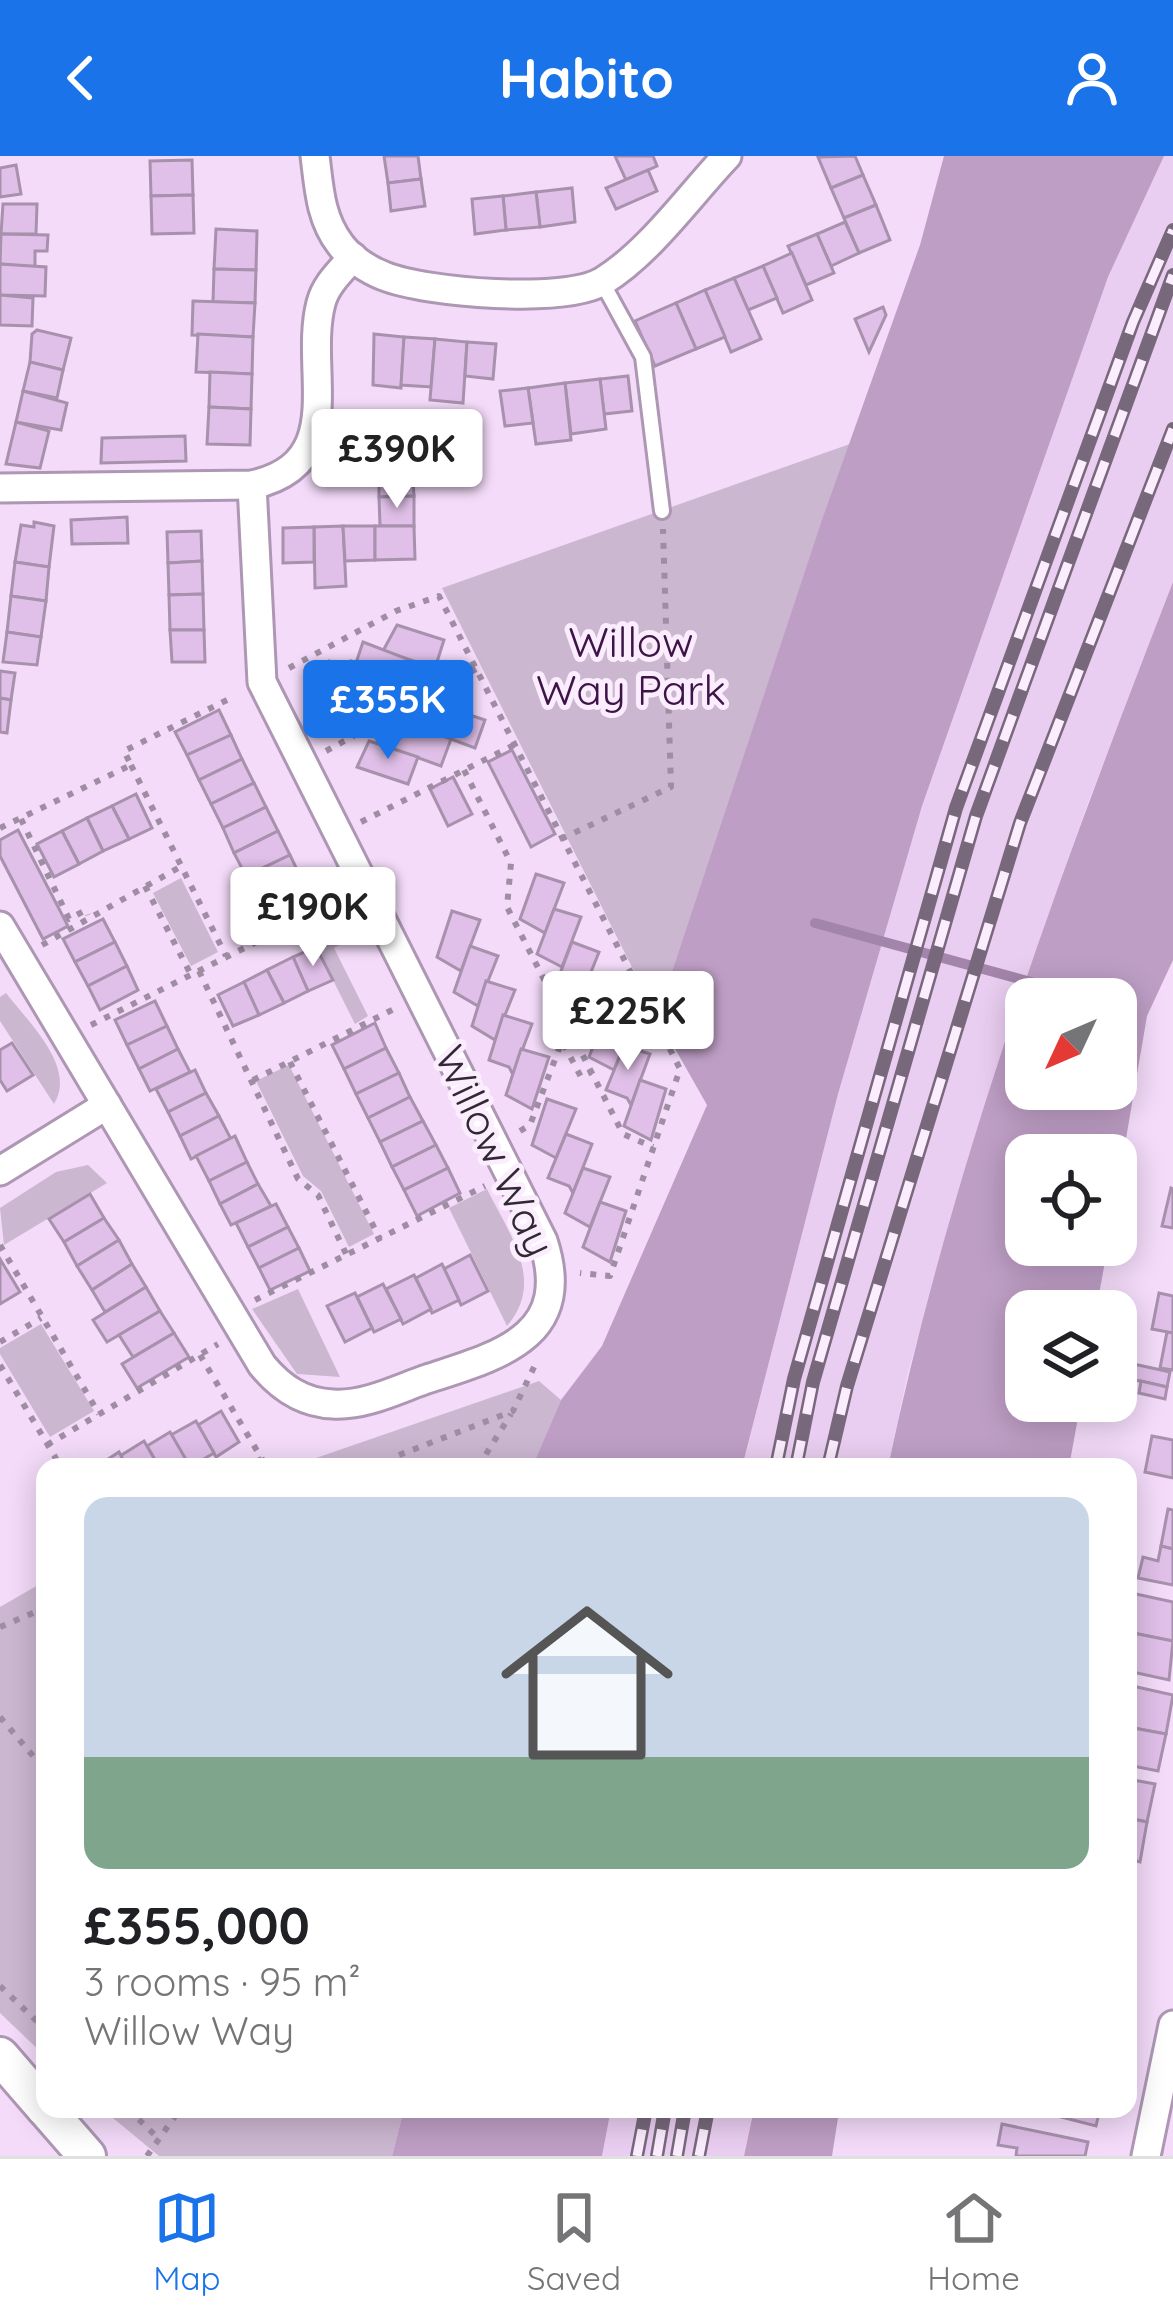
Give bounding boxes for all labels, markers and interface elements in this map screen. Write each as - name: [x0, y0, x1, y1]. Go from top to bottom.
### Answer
- text: Habito: [499, 44, 674, 112]
- icon: back: [48, 45, 114, 111]
- icon: person: [1059, 45, 1125, 111]
- pin: £390K: [313, 409, 481, 511]
- text: £390K: [339, 423, 455, 472]
- park label: Willow Way Park: [536, 615, 726, 716]
- pin: £355K: [304, 660, 472, 762]
- text: £355K: [330, 674, 446, 723]
- pin: £190K: [229, 867, 397, 969]
- text: £190K: [257, 881, 369, 930]
- pin: £225K: [544, 971, 712, 1073]
- north arrow: [1005, 978, 1137, 1110]
- map controls: [1005, 978, 1137, 1422]
- text: £225K: [570, 985, 686, 1034]
- street label: Willow Way: [424, 1037, 567, 1265]
- button: locate: [1005, 1134, 1137, 1266]
- button: layers: [1005, 1290, 1137, 1422]
- icon: home: [479, 1575, 695, 1791]
- text: £355,000: [84, 1893, 310, 1957]
- text: 3 rooms · 95 m²: [84, 1957, 361, 2006]
- text: Willow Way: [84, 2006, 294, 2055]
- tab: Map: [153, 2185, 220, 2298]
- tab: Saved: [527, 2185, 621, 2298]
- tab: Home: [927, 2185, 1020, 2298]

